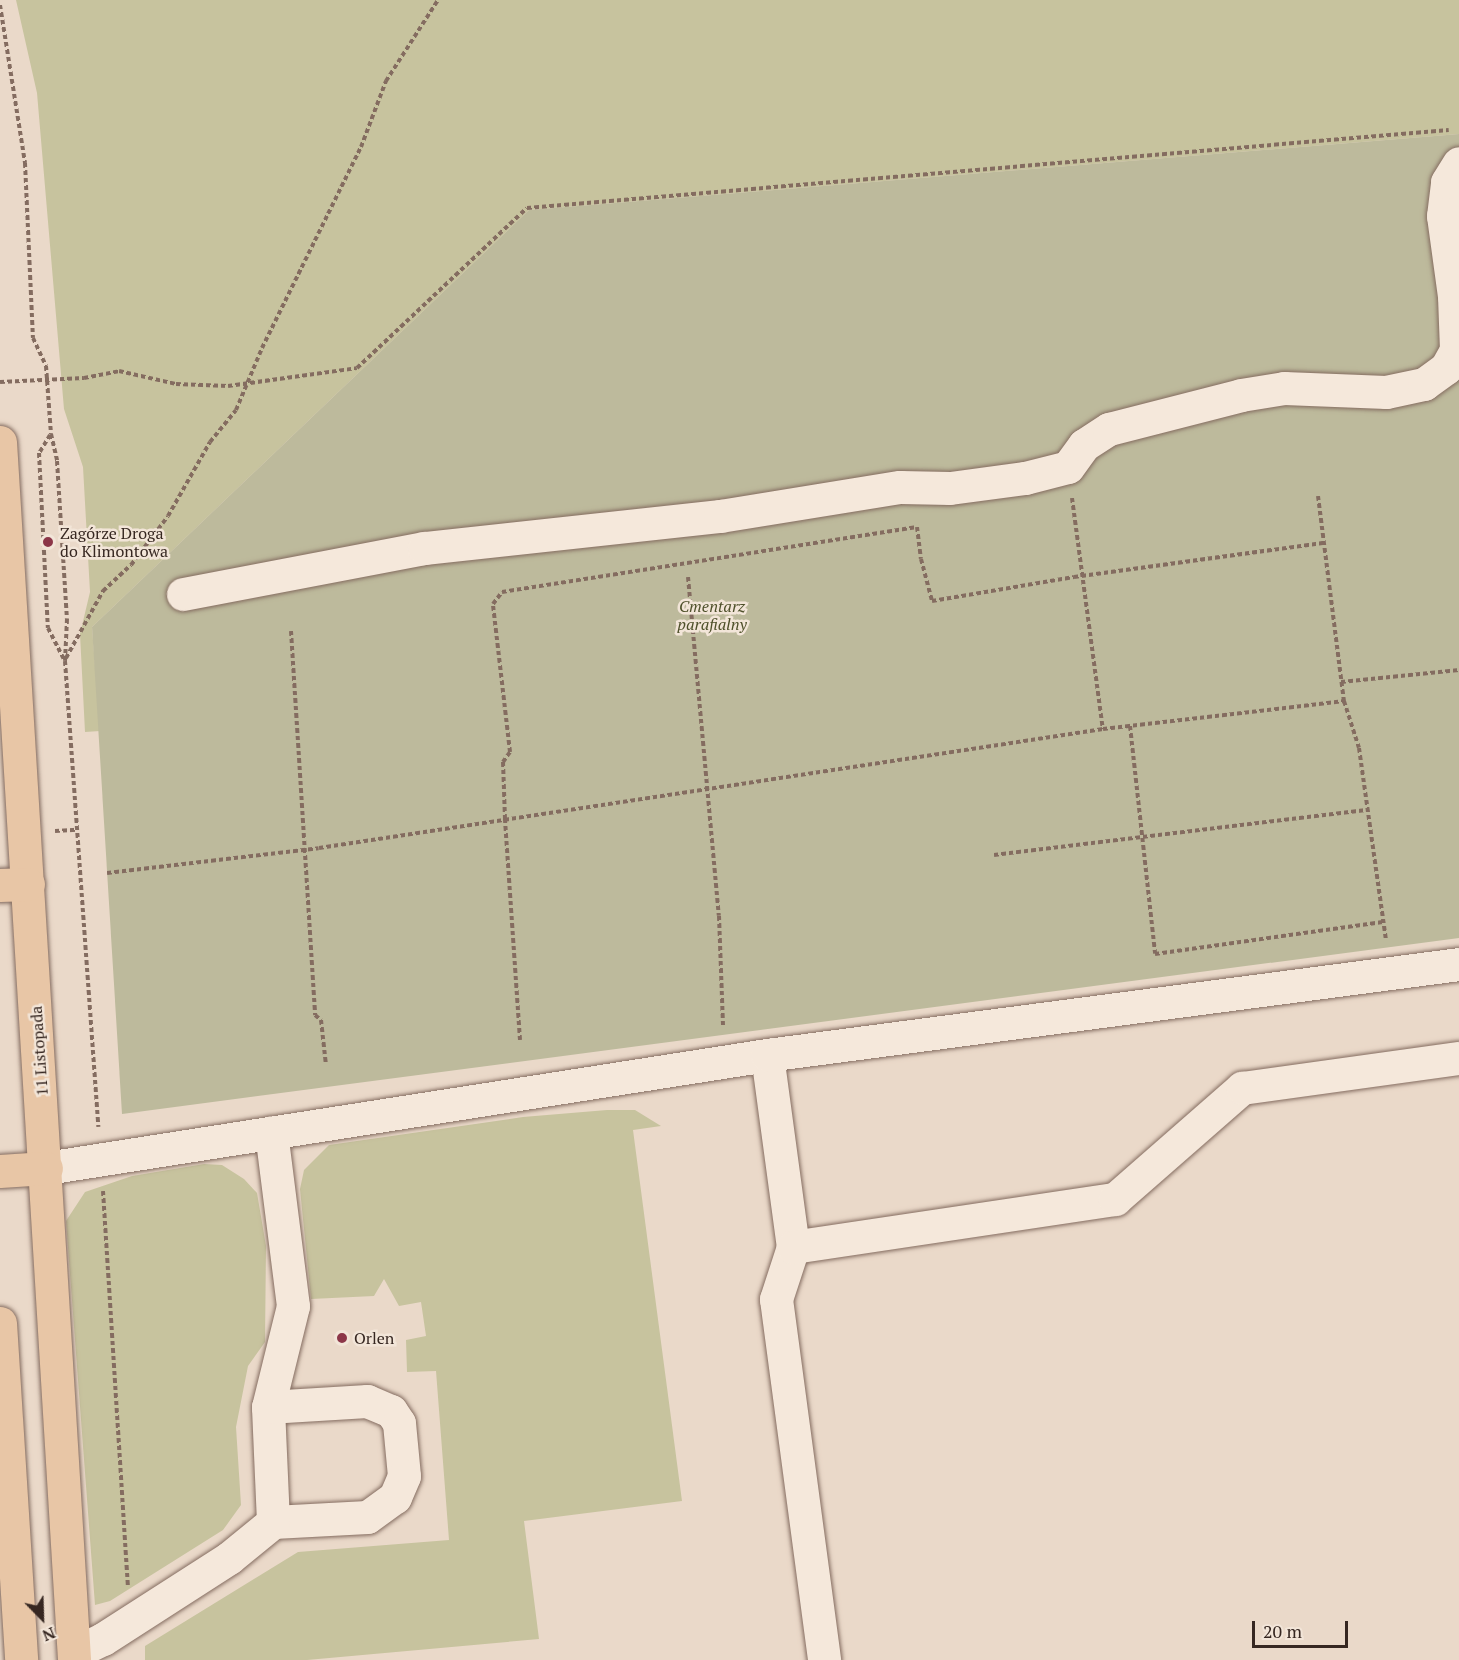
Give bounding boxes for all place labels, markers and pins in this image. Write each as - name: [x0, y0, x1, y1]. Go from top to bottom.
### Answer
- place label: Zagórze Droga do Klimontowa: [60, 523, 168, 561]
- marker: Zagórze Droga do Klimontowa: [41, 535, 55, 549]
- place label: Orlen: [354, 1328, 394, 1348]
- marker: Orlen: [335, 1331, 349, 1345]

